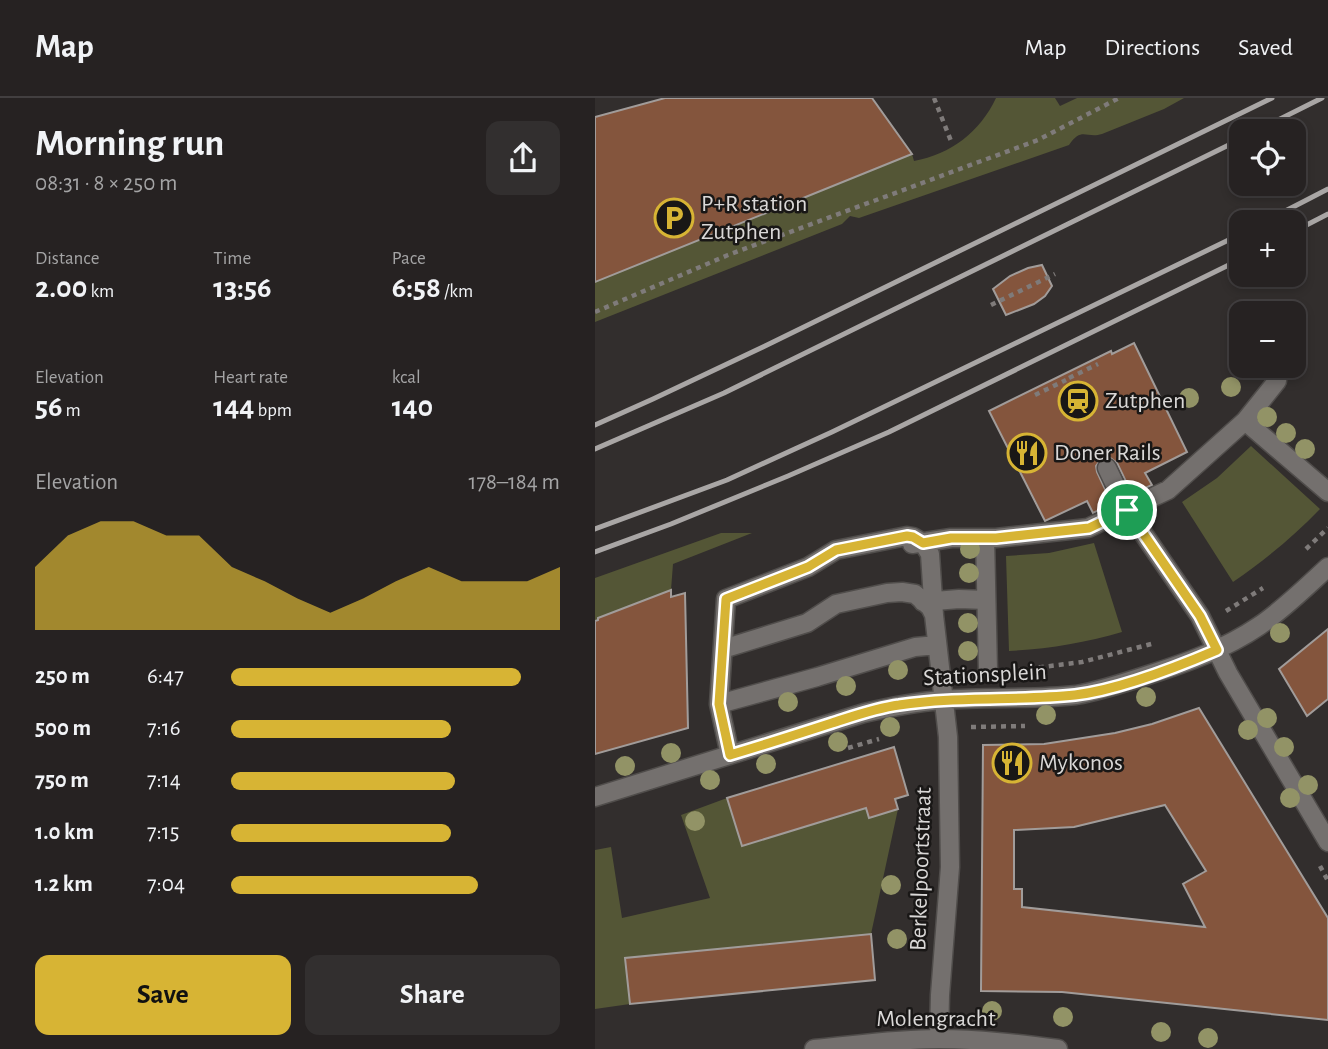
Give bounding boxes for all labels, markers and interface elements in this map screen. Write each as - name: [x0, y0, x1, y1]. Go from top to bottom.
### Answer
- text: Map: [35, 31, 94, 64]
- text: Map: [1024, 36, 1066, 60]
- text: Directions: [1104, 36, 1200, 60]
- text: Saved: [1238, 36, 1293, 60]
- map controls: [1229, 119, 1306, 378]
- button: locate: [1229, 119, 1306, 196]
- button: share: [486, 121, 560, 195]
- text: Morning run: [35, 125, 224, 163]
- text: 08:31 · 8 × 250 m: [35, 172, 178, 195]
- place label: P+R station Zutphen: [701, 192, 807, 244]
- parking icon: P+R station Zutphen: [653, 197, 695, 239]
- button: +: [1229, 210, 1306, 287]
- text: Distance: [35, 249, 99, 268]
- text: Time: [213, 249, 251, 268]
- text: Pace: [392, 249, 426, 268]
- text: 2.00: [35, 273, 87, 303]
- text: 13:56: [213, 273, 271, 303]
- text: 6:58: [392, 273, 441, 303]
- text: km: [87, 282, 114, 301]
- text: /km: [441, 282, 473, 301]
- button: −: [1229, 301, 1306, 378]
- text: Elevation: [35, 368, 104, 387]
- text: Heart rate: [213, 368, 288, 387]
- text: kcal: [392, 368, 421, 387]
- station icon: Zutphen: [1057, 380, 1099, 422]
- place label: Zutphen: [1105, 389, 1185, 413]
- text: 56: [35, 392, 62, 422]
- text: 144: [213, 392, 254, 422]
- text: 140: [392, 392, 433, 422]
- text: m: [62, 401, 81, 420]
- text: bpm: [254, 401, 292, 420]
- restaurant icon: Doner Rails: [1006, 432, 1048, 474]
- place label: Doner Rails: [1054, 441, 1161, 465]
- text: Elevation: [35, 471, 118, 494]
- text: 178–184 m: [469, 471, 560, 494]
- pin: [1097, 480, 1157, 540]
- icon: arrive: [1108, 491, 1146, 529]
- street label: Stationsplein: [923, 660, 1047, 690]
- text: 250 m: [35, 665, 90, 688]
- text: 6:47: [147, 665, 184, 688]
- text: 500 m: [35, 717, 91, 740]
- text: 7:16: [147, 717, 181, 740]
- restaurant icon: Mykonos: [991, 742, 1033, 784]
- place label: Mykonos: [1039, 751, 1123, 775]
- text: 750 m: [35, 769, 89, 792]
- text: 7:14: [147, 769, 181, 792]
- street label: Berkelpoortstraat: [906, 786, 936, 951]
- text: 1.0 km: [35, 821, 94, 844]
- text: 7:15: [147, 821, 179, 844]
- text: 1.2 km: [35, 873, 93, 896]
- text: 7:04: [147, 873, 185, 896]
- button: Save: [35, 955, 291, 1035]
- button: Share: [305, 955, 560, 1035]
- street label: Molengracht: [876, 1007, 996, 1031]

